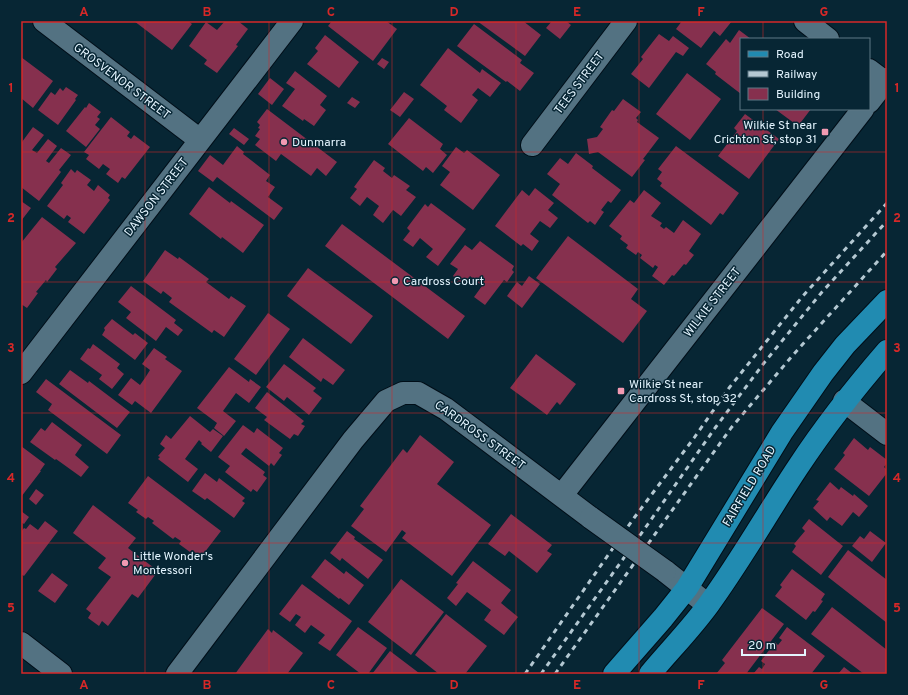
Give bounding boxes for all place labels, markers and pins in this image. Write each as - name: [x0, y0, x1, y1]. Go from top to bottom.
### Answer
- place label: Wilkie St near Crichton St, stop 31: [714, 118, 817, 148]
- marker: Wilkie St near Crichton St, stop 31: [820, 127, 830, 137]
- place label: Dunmarra: [292, 135, 346, 151]
- marker: Dunmarra: [279, 137, 289, 147]
- place label: Cardross Court: [403, 274, 484, 290]
- marker: Cardross Court: [390, 276, 400, 286]
- place label: Wilkie St near Cardross St, stop 32: [629, 377, 737, 407]
- marker: Wilkie St near Cardross St, stop 32: [616, 386, 626, 396]
- place label: Little Wonder's Montessori: [133, 549, 213, 579]
- marker: Little Wonder's Montessori: [120, 558, 130, 568]

